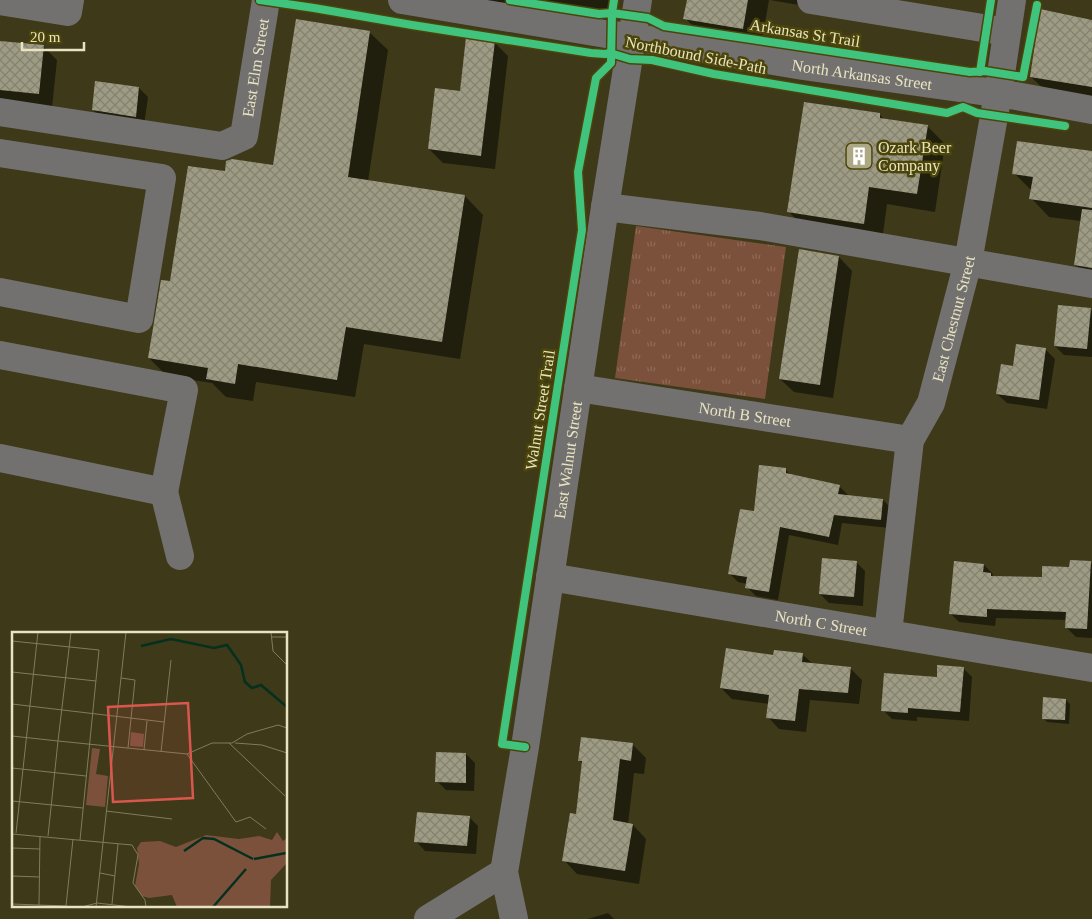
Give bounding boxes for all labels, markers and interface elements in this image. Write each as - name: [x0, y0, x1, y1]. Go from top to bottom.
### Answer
- street label: Arkansas St Trail: [749, 16, 862, 50]
- street label: East Elm Street: [239, 17, 271, 118]
- scale bar: [22, 20, 85, 52]
- text: 20 m: [30, 29, 61, 45]
- street label: Northbound Side-Path: [624, 33, 768, 77]
- street label: North Arkansas Street: [791, 56, 934, 93]
- place label: Ozark Beer Company: [878, 139, 952, 175]
- building icon: Ozark Beer Company: [844, 141, 874, 171]
- street label: East Chestnut Street: [928, 254, 978, 384]
- street label: Walnut Street Trail: [522, 348, 558, 471]
- street label: North B Street: [698, 399, 793, 430]
- street label: East Walnut Street: [550, 400, 585, 520]
- street label: North C Street: [774, 606, 869, 639]
- inset map: [12, 632, 288, 906]

